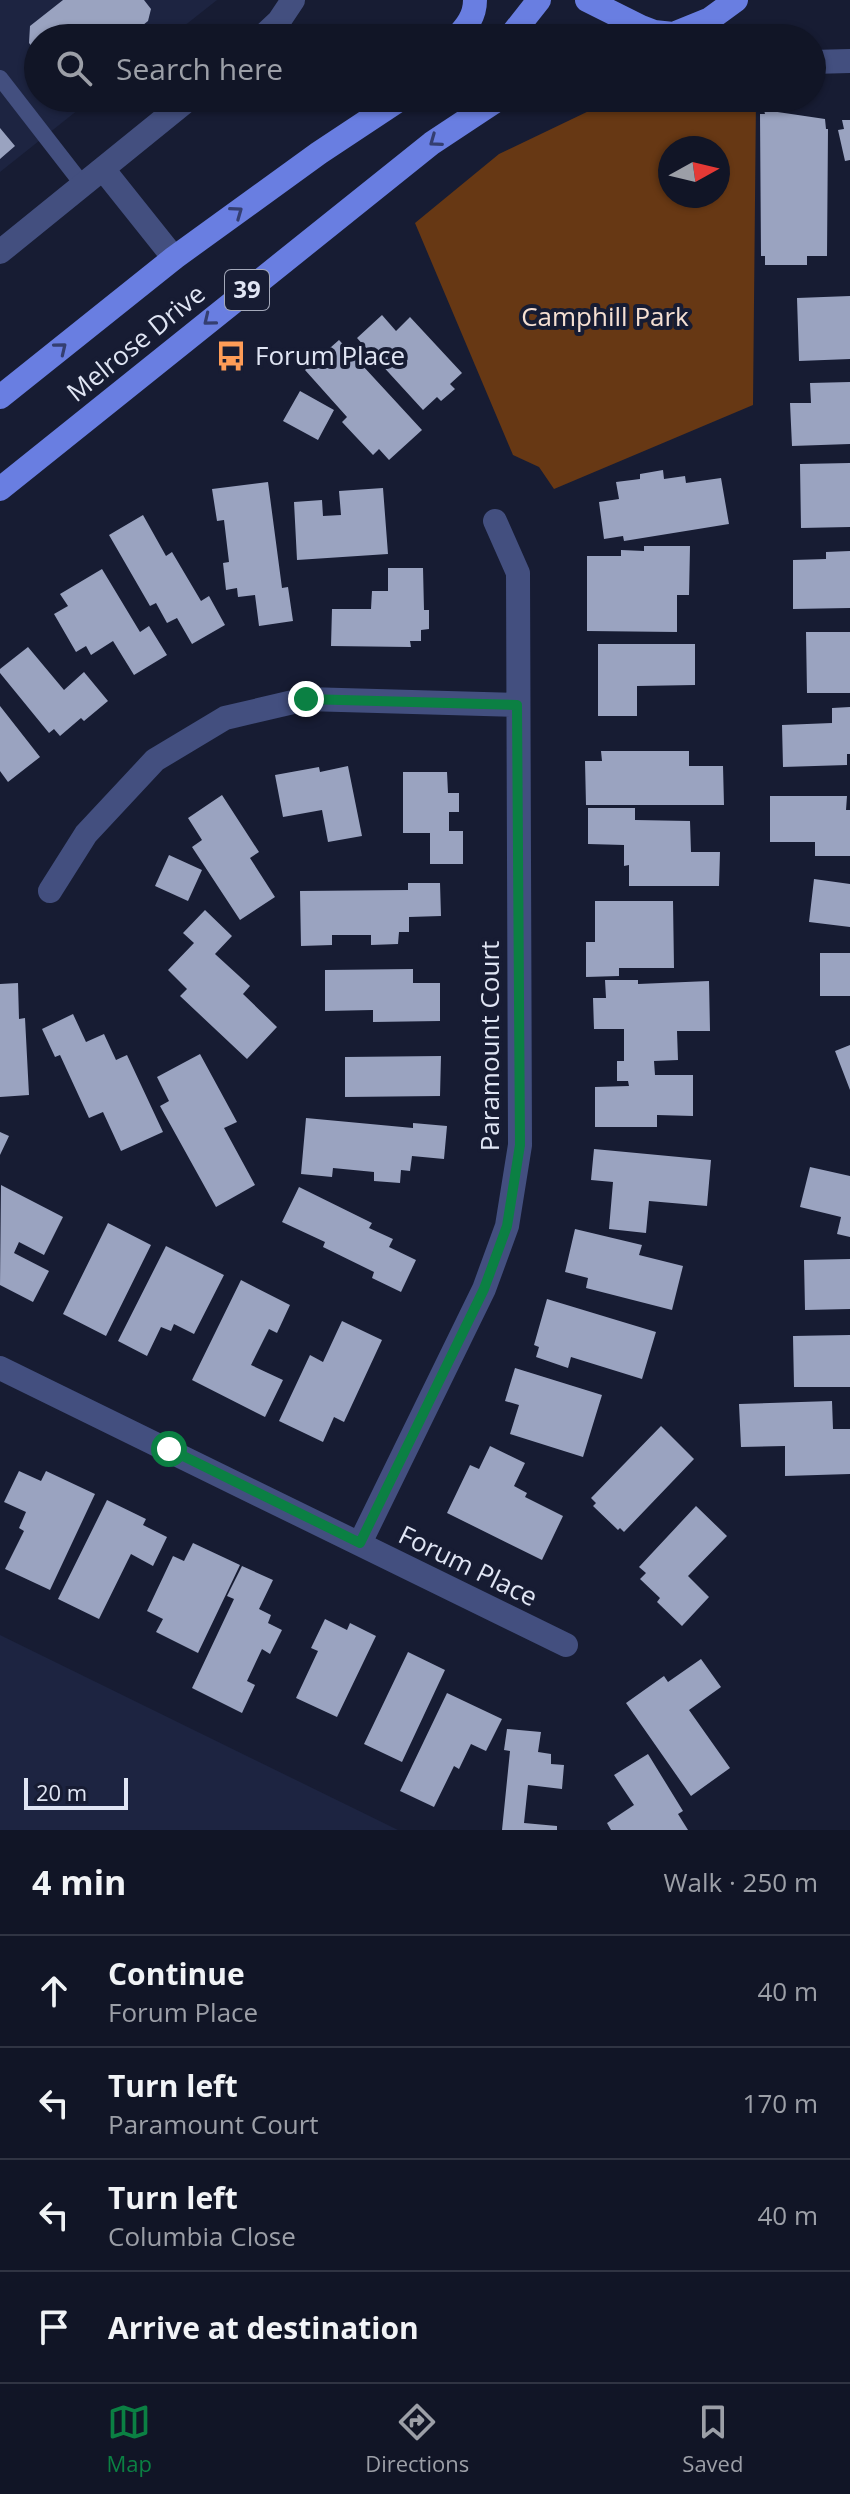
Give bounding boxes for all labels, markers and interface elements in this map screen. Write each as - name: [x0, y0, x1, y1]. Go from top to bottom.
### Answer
- search box: [24, 24, 826, 112]
- icon: search: [52, 46, 96, 90]
- text: Search here: [116, 48, 283, 89]
- one-way arrow: [430, 132, 444, 146]
- north arrow: [658, 136, 730, 208]
- one-way arrow: [229, 207, 243, 222]
- road number: 39: [225, 270, 269, 310]
- street label: Melrose Drive: [59, 275, 212, 409]
- park label: Camphill Park: [521, 298, 689, 334]
- one-way arrow: [203, 310, 218, 324]
- place label: Forum Place: [255, 337, 405, 373]
- bus stop icon: Forum Place: [214, 339, 248, 373]
- one-way arrow: [52, 344, 67, 358]
- route end: [288, 681, 324, 717]
- street label: Paramount Court: [471, 941, 507, 1151]
- route start: [151, 1431, 187, 1467]
- street label: Forum Place: [393, 1516, 544, 1614]
- scale bar: [24, 1774, 128, 1810]
- text: 20 m: [36, 1777, 87, 1807]
- text: 4 min: [32, 1859, 126, 1905]
- text: Walk · 250 m: [664, 1864, 818, 1900]
- text: Continue: [108, 1953, 245, 1994]
- icon: ahead: [32, 1969, 76, 2013]
- text: 40 m: [757, 1973, 818, 2009]
- text: Forum Place: [108, 1994, 258, 2030]
- text: Turn left: [108, 2065, 238, 2106]
- icon: left: [32, 2081, 76, 2125]
- text: 170 m: [743, 2085, 818, 2121]
- text: Paramount Court: [108, 2106, 319, 2142]
- text: Turn left: [108, 2177, 238, 2218]
- icon: left: [32, 2193, 76, 2237]
- text: 40 m: [757, 2197, 818, 2233]
- text: Columbia Close: [108, 2218, 296, 2254]
- icon: arrive: [32, 2305, 76, 2349]
- text: Arrive at destination: [108, 2307, 419, 2348]
- tab: Map: [107, 2400, 152, 2478]
- tab: Directions: [365, 2400, 469, 2478]
- tab: Saved: [682, 2400, 743, 2478]

